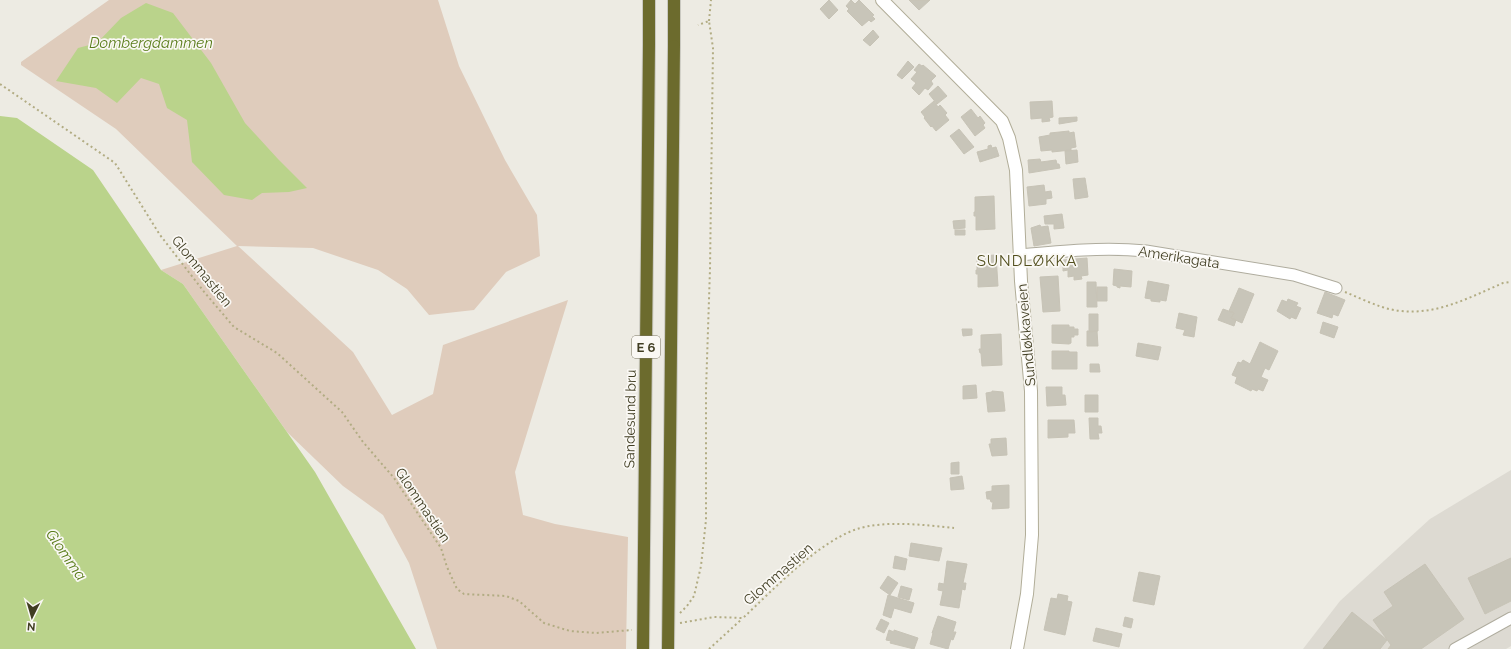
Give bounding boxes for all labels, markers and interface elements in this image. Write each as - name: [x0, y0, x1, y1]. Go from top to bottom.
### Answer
- water label: Dombergdammen: [89, 34, 213, 52]
- street label: Glommastien: [169, 232, 235, 310]
- street label: Amerikagata: [1137, 243, 1221, 271]
- district label: SUNDLØKKA: [977, 252, 1077, 270]
- street label: Sundløkkaveien: [1014, 283, 1038, 387]
- road number: E 6: [632, 336, 660, 358]
- street label: Sandesund bru: [621, 370, 639, 468]
- street label: Glommastien: [392, 465, 454, 545]
- water label: Glomma: [42, 526, 90, 584]
- street label: Glommastien: [740, 540, 816, 608]
- north arrow: [12, 597, 52, 637]
- text: N: [26, 620, 36, 633]

